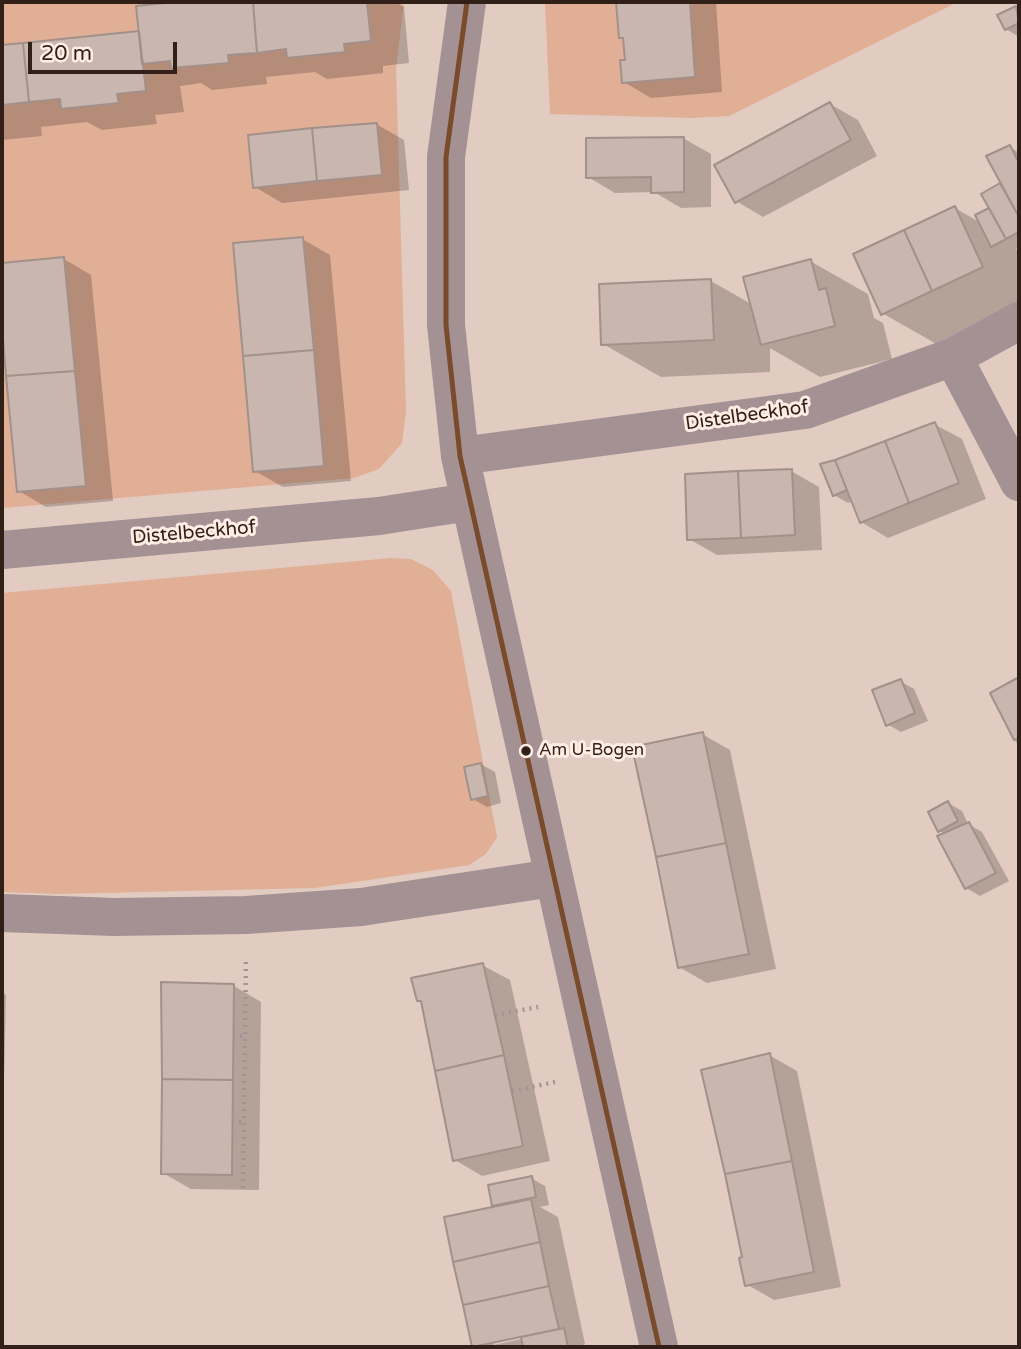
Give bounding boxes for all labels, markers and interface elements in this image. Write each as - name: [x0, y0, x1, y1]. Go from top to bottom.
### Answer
- scale bar: [32, 28, 180, 72]
- text: 20 m: [41, 41, 92, 66]
- street label: Distelbeckhof: [684, 396, 810, 436]
- street label: Distelbeckhof: [131, 516, 257, 550]
- place label: Am U-Bogen: [539, 741, 644, 761]
- marker: Am U-Bogen: [519, 744, 533, 758]

